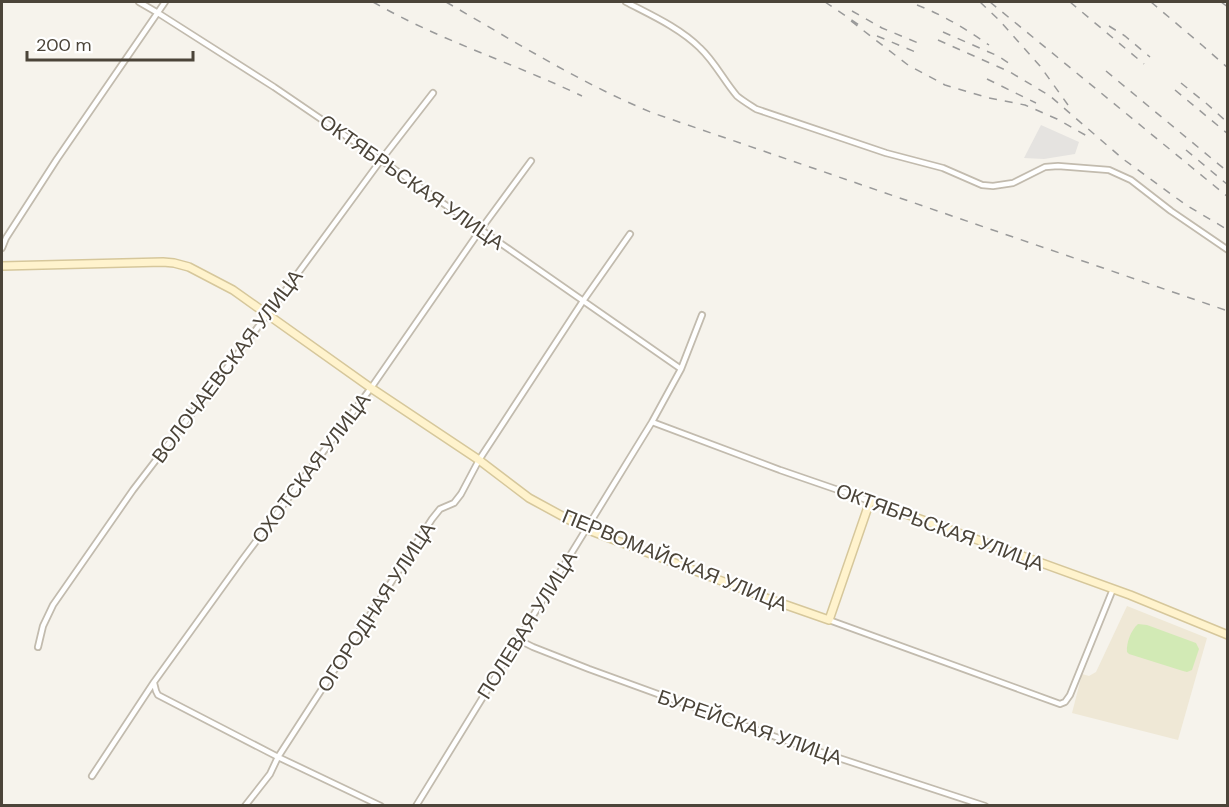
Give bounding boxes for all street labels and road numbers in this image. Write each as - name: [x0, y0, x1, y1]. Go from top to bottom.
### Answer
- street label: ОКТЯБРЬСКАЯ УЛИЦА: [315, 108, 510, 256]
- street label: ВОЛОЧАЕВСКАЯ УЛИЦА: [146, 263, 309, 468]
- street label: ОХОТСКАЯ УЛИЦА: [246, 387, 377, 548]
- street label: ОКТЯБРЬСКАЯ УЛИЦА: [832, 477, 1048, 577]
- street label: ПЕРВОМАЙСКАЯ УЛИЦА: [559, 503, 792, 617]
- street label: ОГОРОДНАЯ УЛИЦА: [311, 517, 441, 697]
- street label: ПОЛЕВАЯ УЛИЦА: [471, 546, 583, 704]
- street label: БУРЕЙСКАЯ УЛИЦА: [654, 683, 846, 771]

